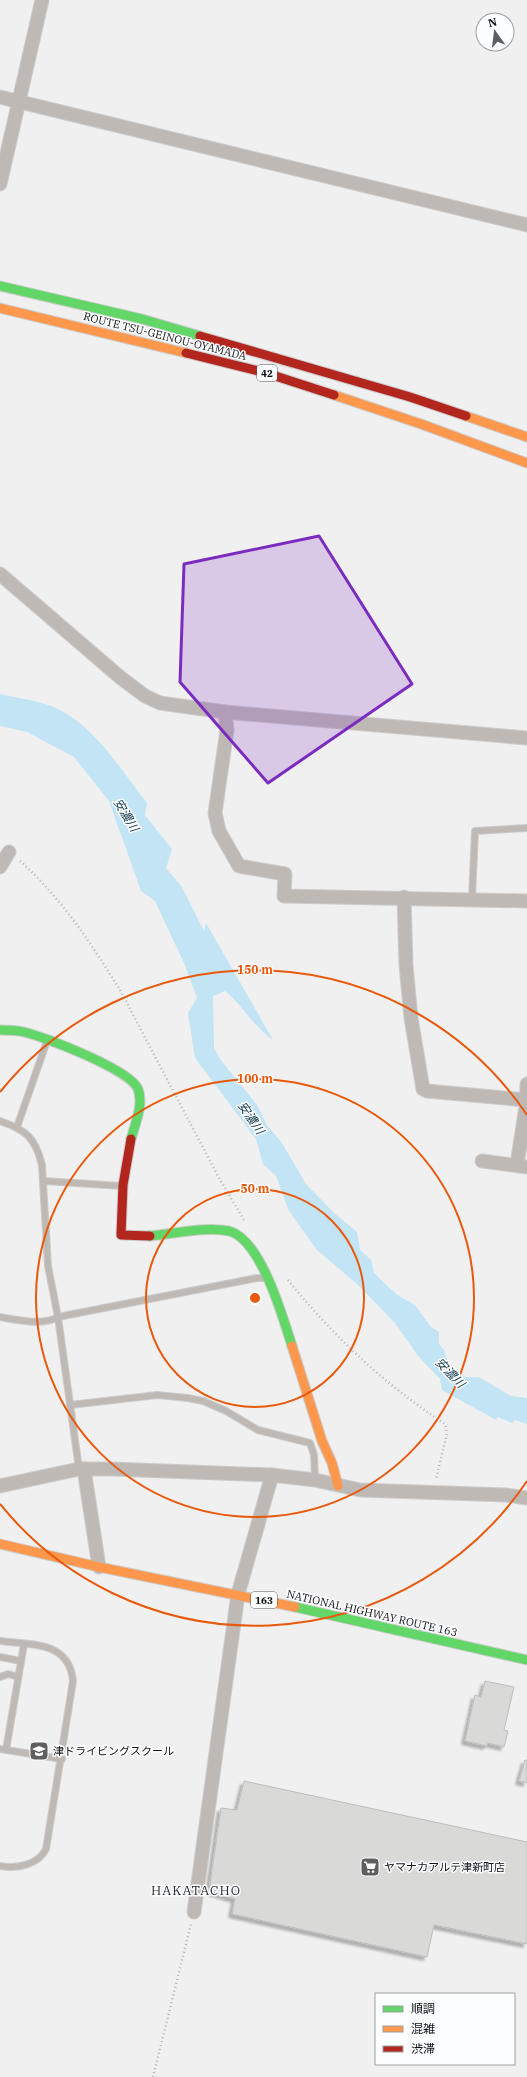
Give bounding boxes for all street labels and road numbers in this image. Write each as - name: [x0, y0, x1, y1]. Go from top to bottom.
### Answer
- street label: ROUTE TSU-GEINOU-OYAMADA: [82, 309, 248, 363]
- road number: 42: [257, 365, 277, 381]
- street label: NATIONAL HIGHWAY ROUTE 163: [285, 1587, 459, 1639]
- road number: 163: [251, 1592, 277, 1608]

